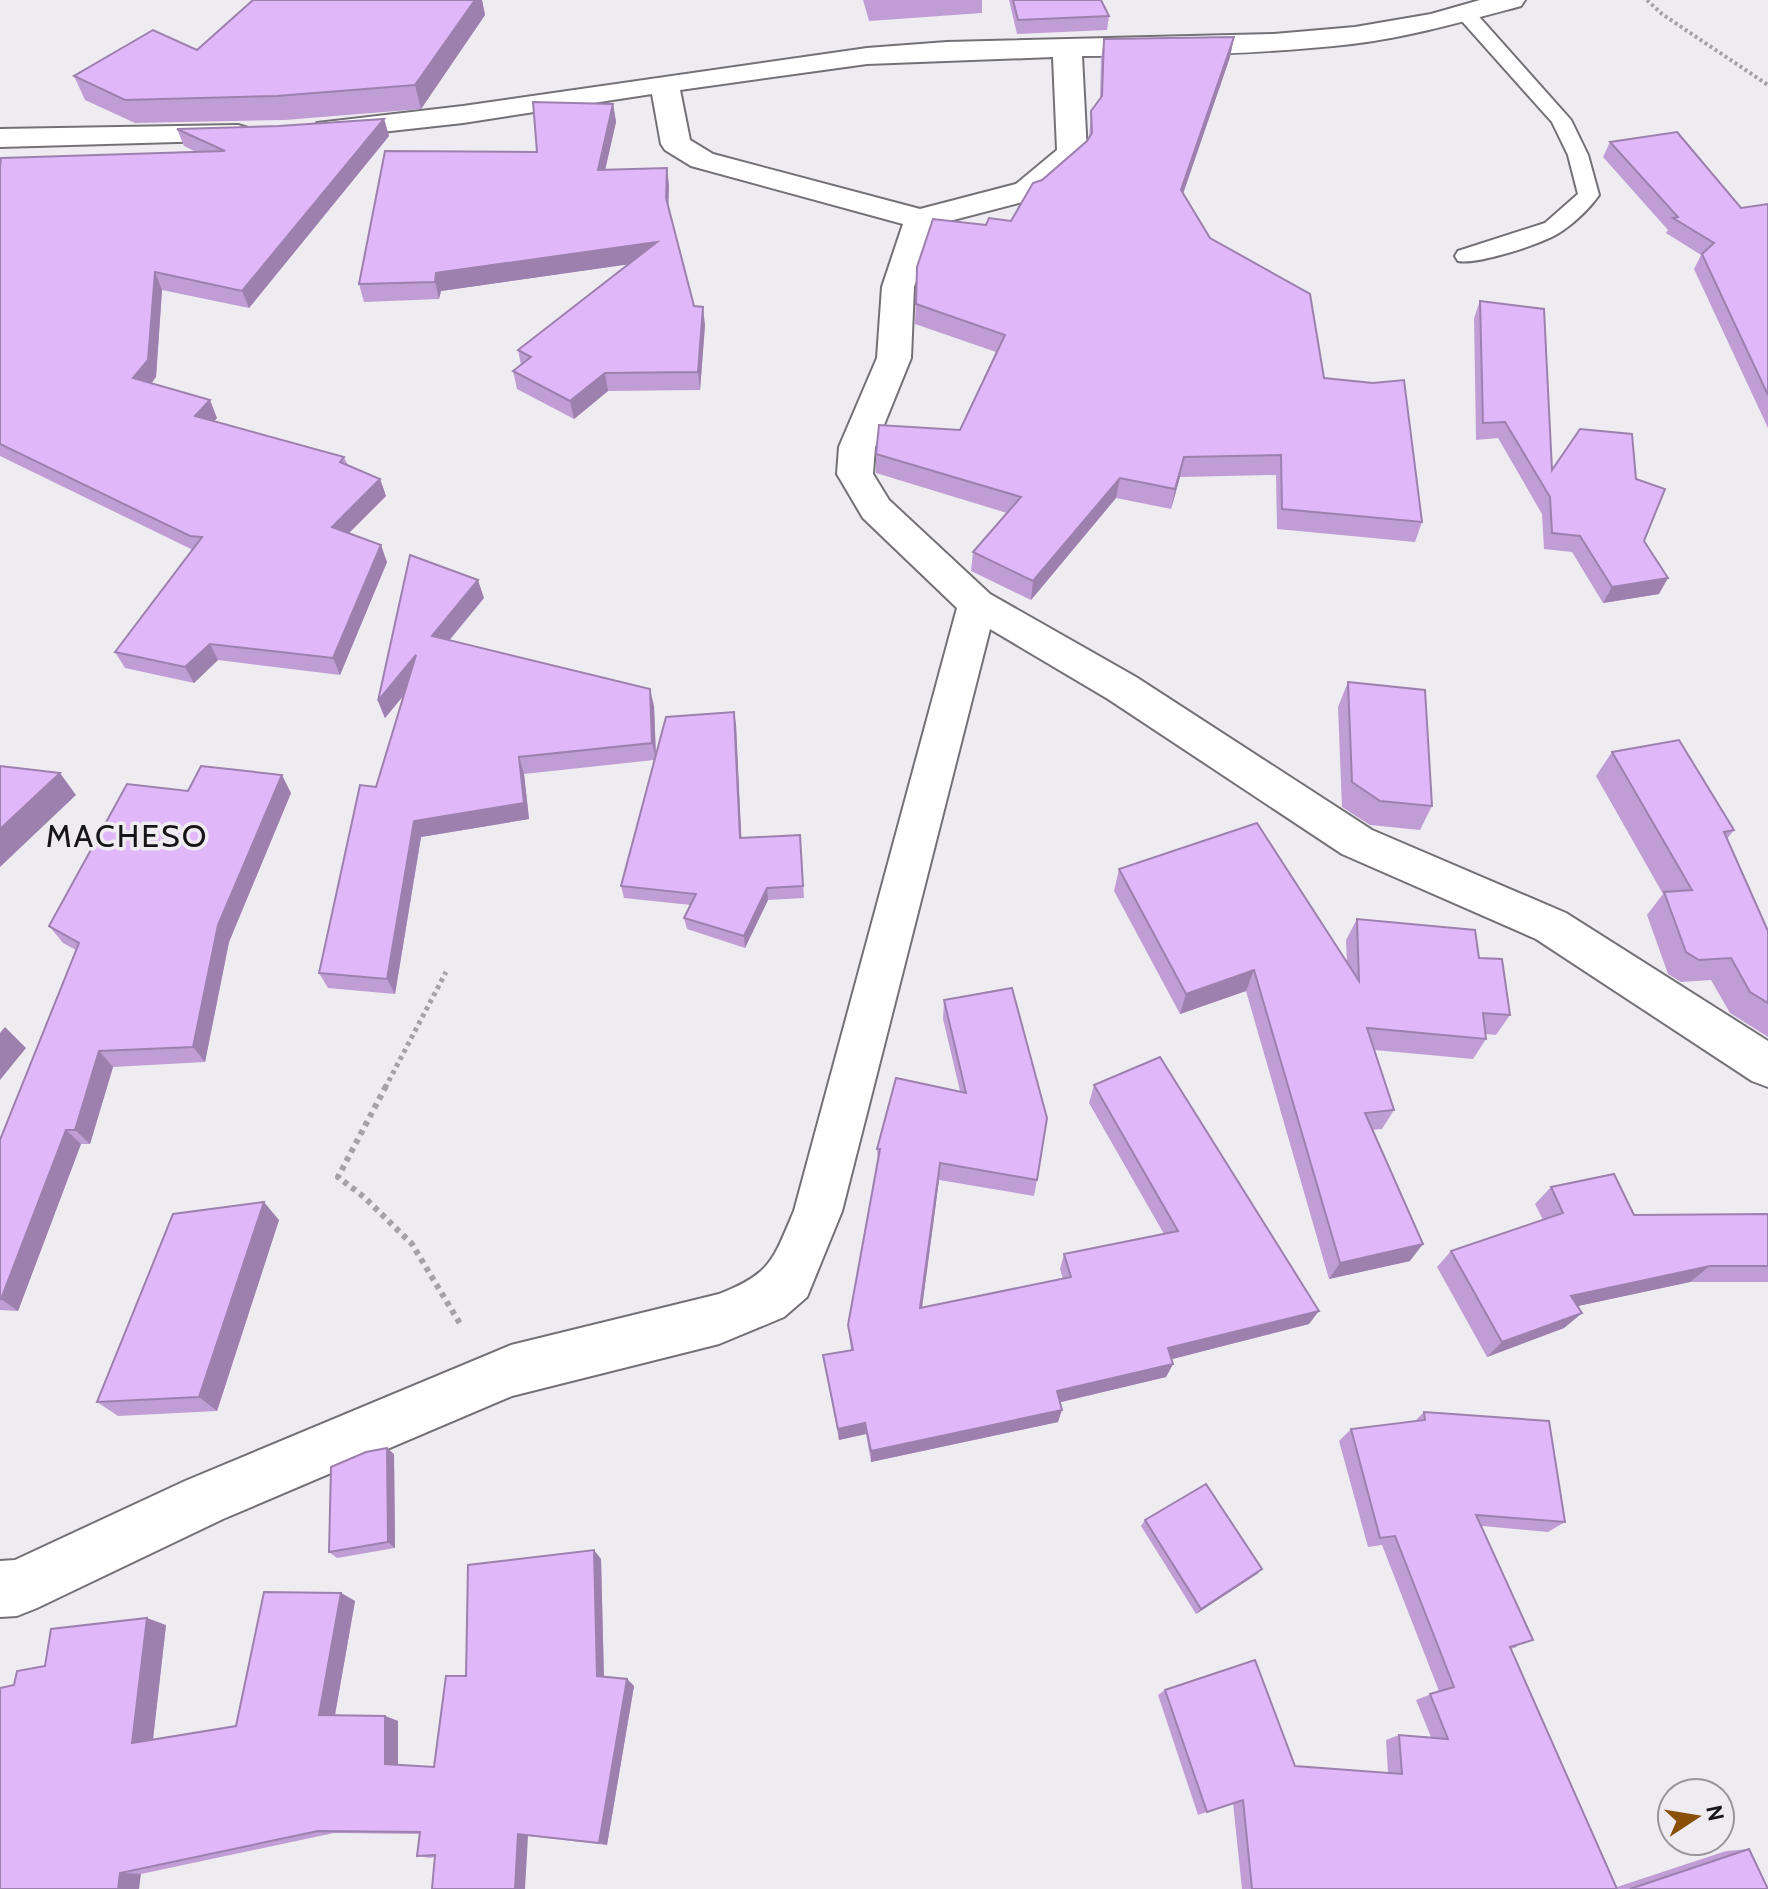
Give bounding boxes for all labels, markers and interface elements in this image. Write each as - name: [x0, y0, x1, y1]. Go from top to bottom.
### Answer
- district label: MACHESO: [46, 816, 208, 855]
- north arrow: [1656, 1777, 1736, 1857]
- text: N: [1700, 1803, 1730, 1823]

